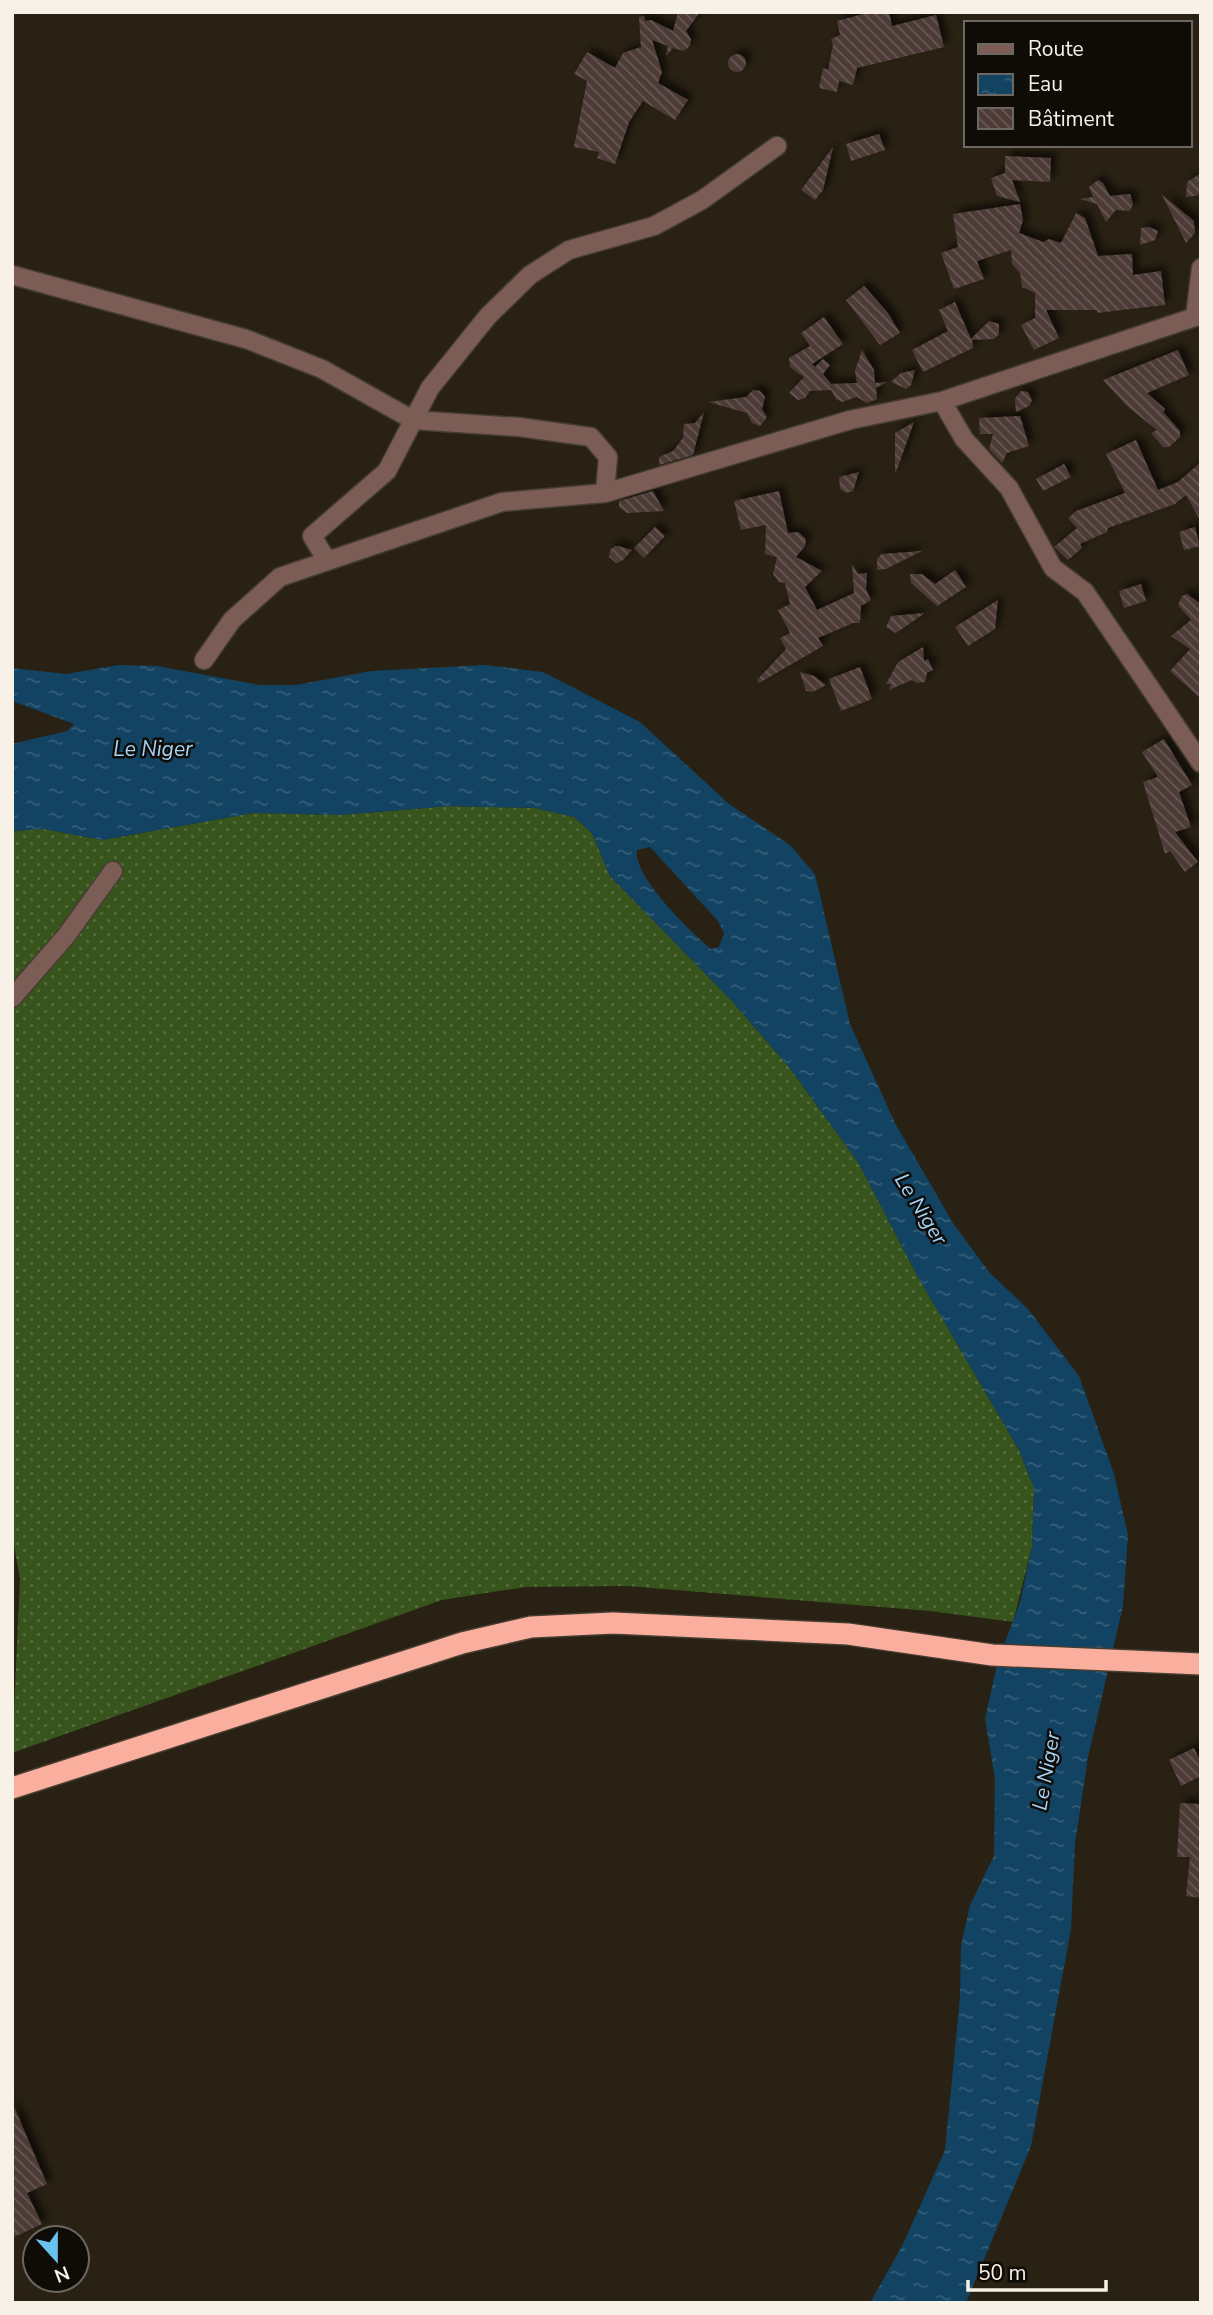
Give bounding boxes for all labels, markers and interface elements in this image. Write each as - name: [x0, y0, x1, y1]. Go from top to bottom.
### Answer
- legend: [964, 21, 1192, 147]
- text: Route: [1028, 35, 1084, 63]
- text: Eau: [1028, 70, 1063, 98]
- text: Bâtiment: [1028, 105, 1115, 133]
- water label: Le Niger: [113, 735, 193, 763]
- water label: Le Niger: [888, 1168, 954, 1250]
- water label: Le Niger: [1025, 1729, 1067, 1812]
- north arrow: [21, 2224, 91, 2294]
- scale bar: [968, 2248, 1106, 2292]
- text: N: [50, 2259, 73, 2289]
- text: 50 m: [978, 2259, 1027, 2287]

